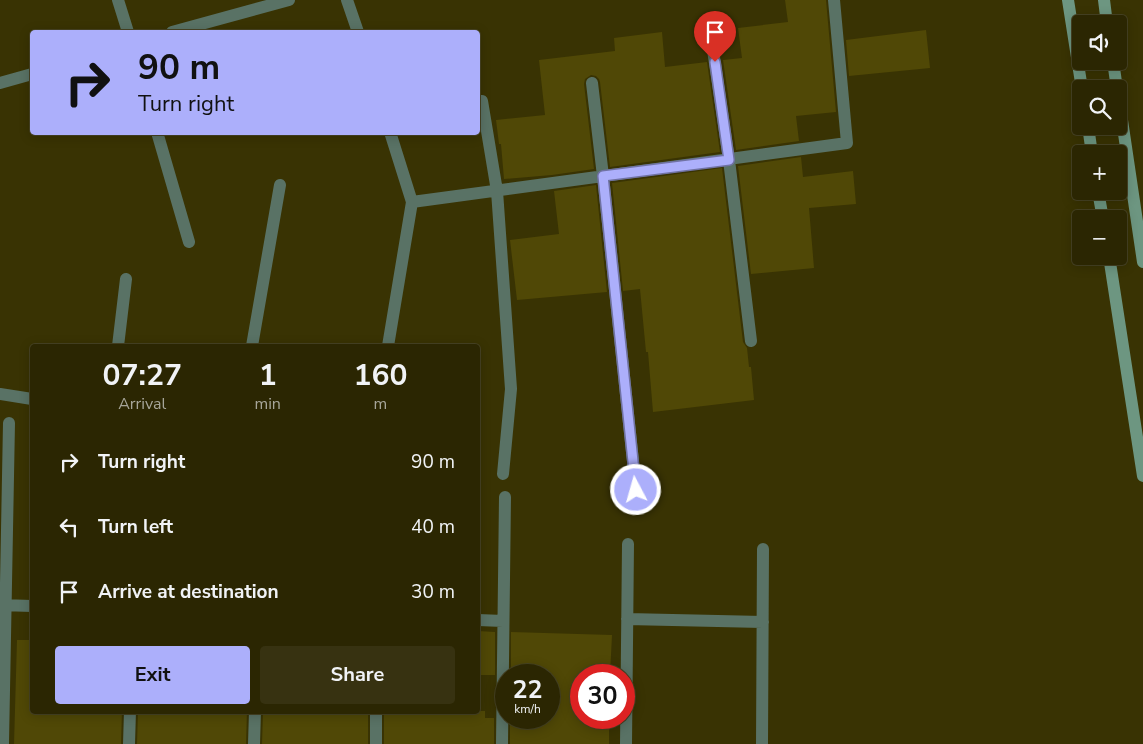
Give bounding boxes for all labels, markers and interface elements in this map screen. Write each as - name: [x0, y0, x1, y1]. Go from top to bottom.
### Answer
- pin: [694, 11, 736, 62]
- map controls: [1072, 15, 1127, 265]
- button: sound: [1072, 15, 1127, 70]
- icon: arrive: [701, 18, 729, 46]
- text: 90 m: [138, 44, 220, 91]
- icon: right: [55, 50, 120, 115]
- button: search: [1072, 80, 1127, 135]
- text: Turn right: [138, 89, 234, 119]
- button: +: [1072, 145, 1127, 200]
- button: −: [1072, 210, 1127, 265]
- text: 07:27: [103, 355, 182, 396]
- text: 1: [259, 355, 277, 396]
- text: 160: [353, 355, 407, 396]
- text: Arrival: [118, 393, 166, 415]
- text: min: [254, 393, 281, 415]
- text: m: [374, 393, 387, 415]
- icon: right: [55, 448, 83, 476]
- text: Turn right: [98, 449, 185, 475]
- text: 90 m: [411, 449, 455, 475]
- position arrow: [609, 463, 661, 515]
- icon: left: [55, 513, 83, 541]
- text: Turn left: [98, 514, 173, 540]
- text: 40 m: [411, 514, 455, 540]
- icon: arrive: [55, 578, 83, 606]
- text: Arrive at destination: [98, 579, 279, 605]
- text: 30 m: [411, 579, 455, 605]
- button: Exit: [55, 646, 250, 704]
- button: Share: [260, 646, 455, 704]
- speed limit sign: 30: [570, 664, 635, 729]
- text: 22: [512, 673, 543, 707]
- text: km/h: [514, 701, 541, 717]

